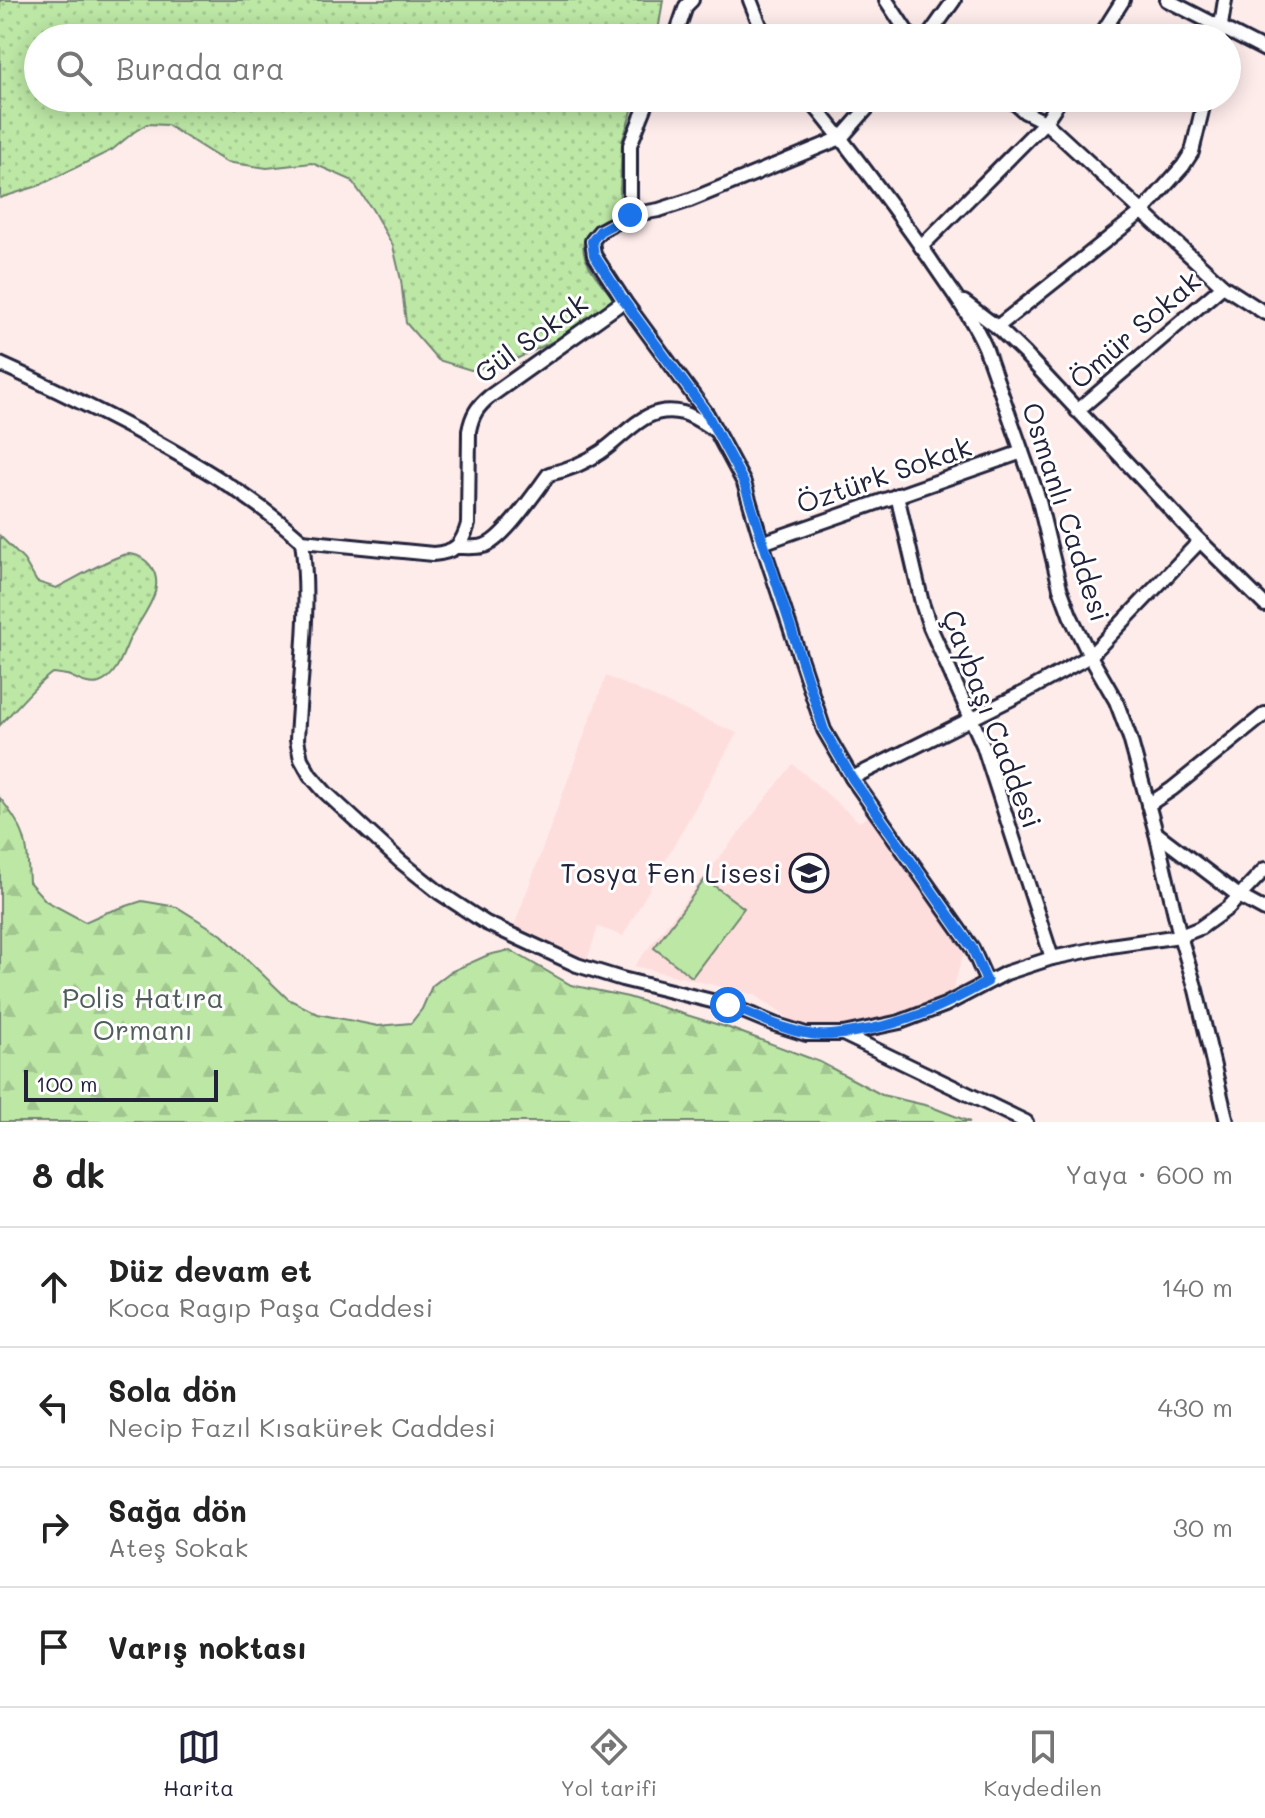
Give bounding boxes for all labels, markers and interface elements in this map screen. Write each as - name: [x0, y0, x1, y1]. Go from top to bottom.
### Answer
- search box: [24, 24, 1241, 112]
- icon: search: [52, 46, 96, 90]
- text: Burada ara: [116, 48, 285, 88]
- route end: [612, 197, 648, 233]
- street label: Ömür Sokak: [1061, 262, 1207, 396]
- street label: Gül Sokak: [467, 284, 594, 390]
- street label: Osmanlı Caddesi: [1015, 398, 1119, 626]
- street label: Öztürk Sokak: [791, 427, 976, 521]
- street label: Çaybaşı Caddesi: [935, 604, 1051, 833]
- school or university icon: Tosya Fen Lisesi: [788, 852, 830, 894]
- place label: Tosya Fen Lisesi: [560, 854, 781, 890]
- park label: Polis Hatıra Ormanı: [62, 979, 224, 1047]
- route start: [710, 987, 746, 1023]
- scale bar: [24, 1066, 218, 1102]
- text: 100 m: [36, 1069, 98, 1098]
- text: 8 dk: [32, 1152, 105, 1197]
- text: Yaya · 600 m: [1065, 1157, 1233, 1191]
- text: Düz devam et: [108, 1250, 312, 1290]
- icon: ahead: [32, 1265, 76, 1309]
- text: 140 m: [1161, 1270, 1233, 1304]
- text: Koca Ragıp Paşa Caddesi: [108, 1290, 433, 1324]
- text: Sola dön: [108, 1370, 237, 1410]
- icon: left: [32, 1385, 76, 1429]
- text: 430 m: [1157, 1390, 1233, 1424]
- text: Necip Fazıl Kısakürek Caddesi: [108, 1410, 496, 1444]
- text: Sağa dön: [108, 1490, 247, 1530]
- icon: right: [32, 1505, 76, 1549]
- text: 30 m: [1173, 1510, 1233, 1544]
- text: Ateş Sokak: [108, 1530, 248, 1564]
- icon: arrive: [32, 1625, 76, 1669]
- text: Varış noktası: [108, 1627, 307, 1667]
- tab: Harita: [163, 1725, 234, 1802]
- tab: Yol tarifi: [560, 1725, 657, 1802]
- tab: Kaydedilen: [984, 1725, 1102, 1802]

